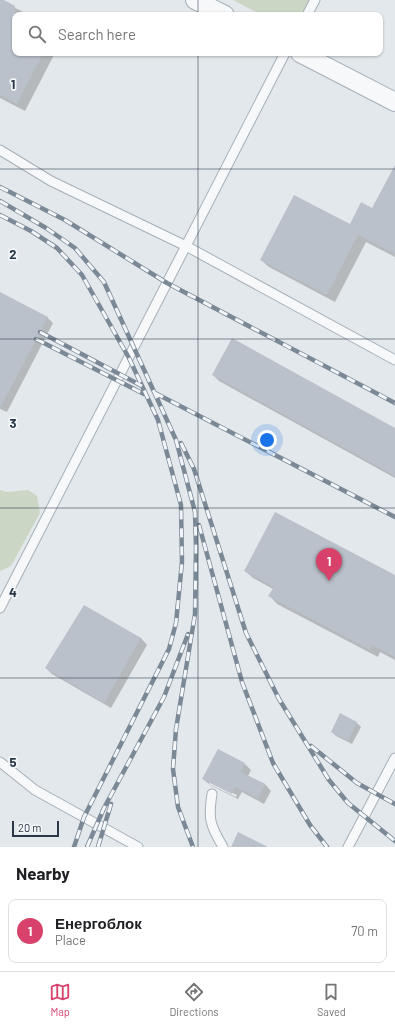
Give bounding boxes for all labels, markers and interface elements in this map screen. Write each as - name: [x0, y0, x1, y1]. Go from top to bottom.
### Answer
- search box: [12, 12, 383, 56]
- icon: search: [26, 23, 48, 45]
- text: Search here: [58, 25, 136, 43]
- text: 1: [11, 76, 15, 92]
- text: 2: [9, 246, 17, 262]
- text: 3: [9, 415, 17, 431]
- your location: [257, 430, 277, 450]
- pin: 1: [316, 548, 342, 581]
- text: 4: [9, 584, 17, 600]
- text: 5: [9, 754, 17, 770]
- scale bar: [12, 819, 59, 838]
- text: 20 m: [18, 821, 41, 834]
- text: Nearby: [16, 863, 70, 883]
- text: Енергоблок: [55, 914, 142, 932]
- text: 1: [28, 923, 32, 939]
- text: 70 m: [351, 923, 378, 939]
- text: Place: [55, 932, 86, 948]
- tab: Map: [49, 981, 71, 1018]
- tab: Directions: [169, 981, 219, 1018]
- tab: Saved: [317, 981, 346, 1018]

